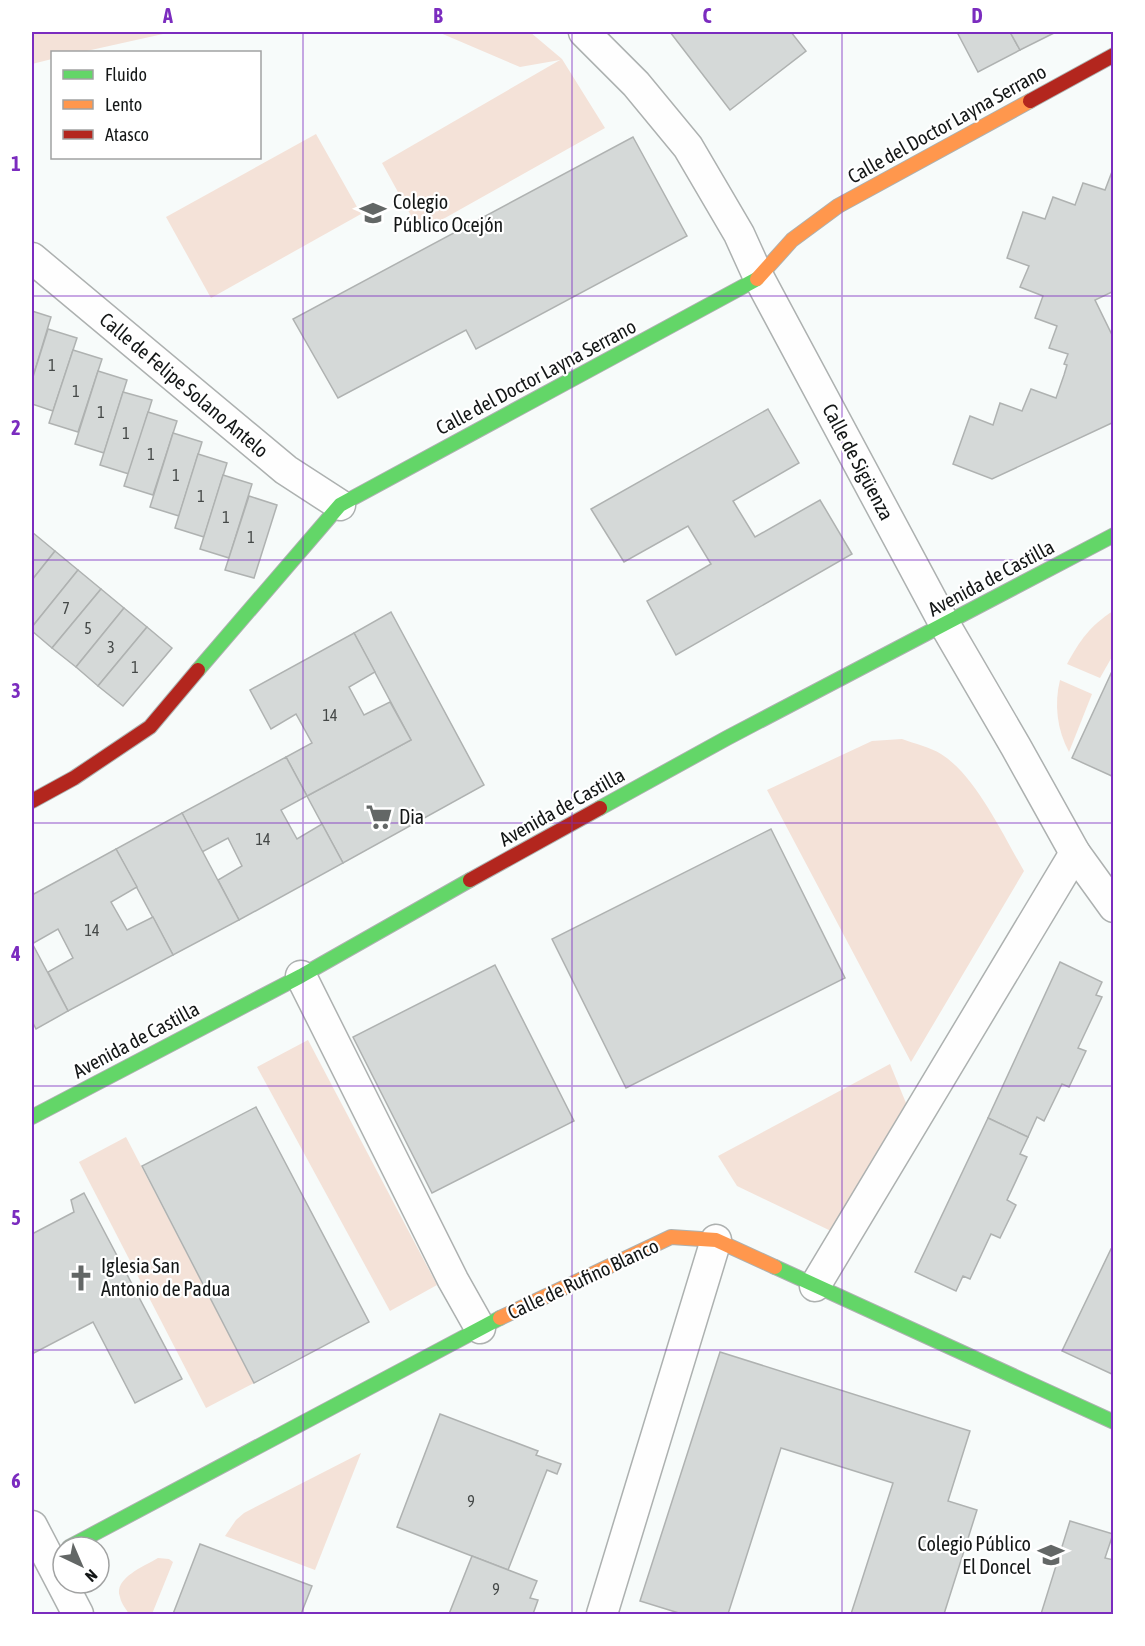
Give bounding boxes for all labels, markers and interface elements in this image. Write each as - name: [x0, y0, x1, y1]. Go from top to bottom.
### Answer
- text: A: [162, 4, 173, 27]
- text: B: [433, 4, 443, 27]
- text: C: [703, 4, 712, 27]
- text: D: [971, 4, 983, 27]
- legend: [51, 51, 261, 159]
- street label: Calle del Doctor Layna Serrano: [844, 59, 1050, 188]
- text: Fluido: [105, 64, 147, 85]
- text: Lento: [105, 94, 142, 115]
- text: Atasco: [105, 124, 149, 145]
- text: 1: [11, 152, 21, 175]
- place label: Colegio Público Ocejón: [393, 190, 503, 236]
- school or university icon: Colegio Público Ocejón: [358, 198, 388, 228]
- street label: Calle de Felipe Solano Antelo: [95, 307, 273, 462]
- street label: Calle del Doctor Layna Serrano: [432, 314, 640, 439]
- house number: 1: [48, 356, 56, 374]
- house number: 1: [72, 382, 80, 400]
- street label: Calle de Sigüenza: [818, 400, 899, 524]
- house number: 1: [97, 403, 105, 421]
- text: 2: [11, 416, 21, 439]
- house number: 1: [122, 424, 130, 442]
- house number: 1: [147, 445, 155, 463]
- house number: 1: [172, 466, 180, 484]
- house number: 1: [197, 487, 205, 505]
- house number: 1: [222, 508, 230, 526]
- house number: 1: [247, 528, 255, 546]
- street label: Avenida de Castilla: [924, 535, 1058, 620]
- house number: 7: [62, 599, 70, 617]
- house number: 5: [84, 619, 92, 637]
- house number: 3: [107, 638, 115, 656]
- house number: 1: [131, 658, 139, 676]
- text: 3: [11, 679, 21, 702]
- house number: 14: [322, 706, 338, 724]
- street label: Avenida de Castilla: [495, 763, 628, 850]
- supermarket icon: Dia: [364, 802, 394, 832]
- place label: Dia: [399, 805, 424, 828]
- house number: 14: [255, 830, 271, 848]
- house number: 14: [84, 921, 100, 939]
- text: 4: [10, 942, 21, 965]
- street label: Avenida de Castilla: [69, 997, 203, 1082]
- text: 5: [11, 1206, 21, 1229]
- street label: Calle de Rufino Blanco: [504, 1233, 662, 1324]
- place label: Iglesia San Antonio de Padua: [101, 1254, 230, 1300]
- church icon: Iglesia San Antonio de Padua: [66, 1263, 96, 1293]
- text: 6: [11, 1469, 21, 1492]
- house number: 9: [467, 1492, 475, 1510]
- place label: Colegio Público El Doncel: [917, 1532, 1032, 1578]
- north arrow: [51, 1535, 111, 1595]
- school or university icon: Colegio Público El Doncel: [1036, 1540, 1066, 1570]
- text: N: [82, 1566, 101, 1586]
- house number: 9: [492, 1580, 500, 1598]

